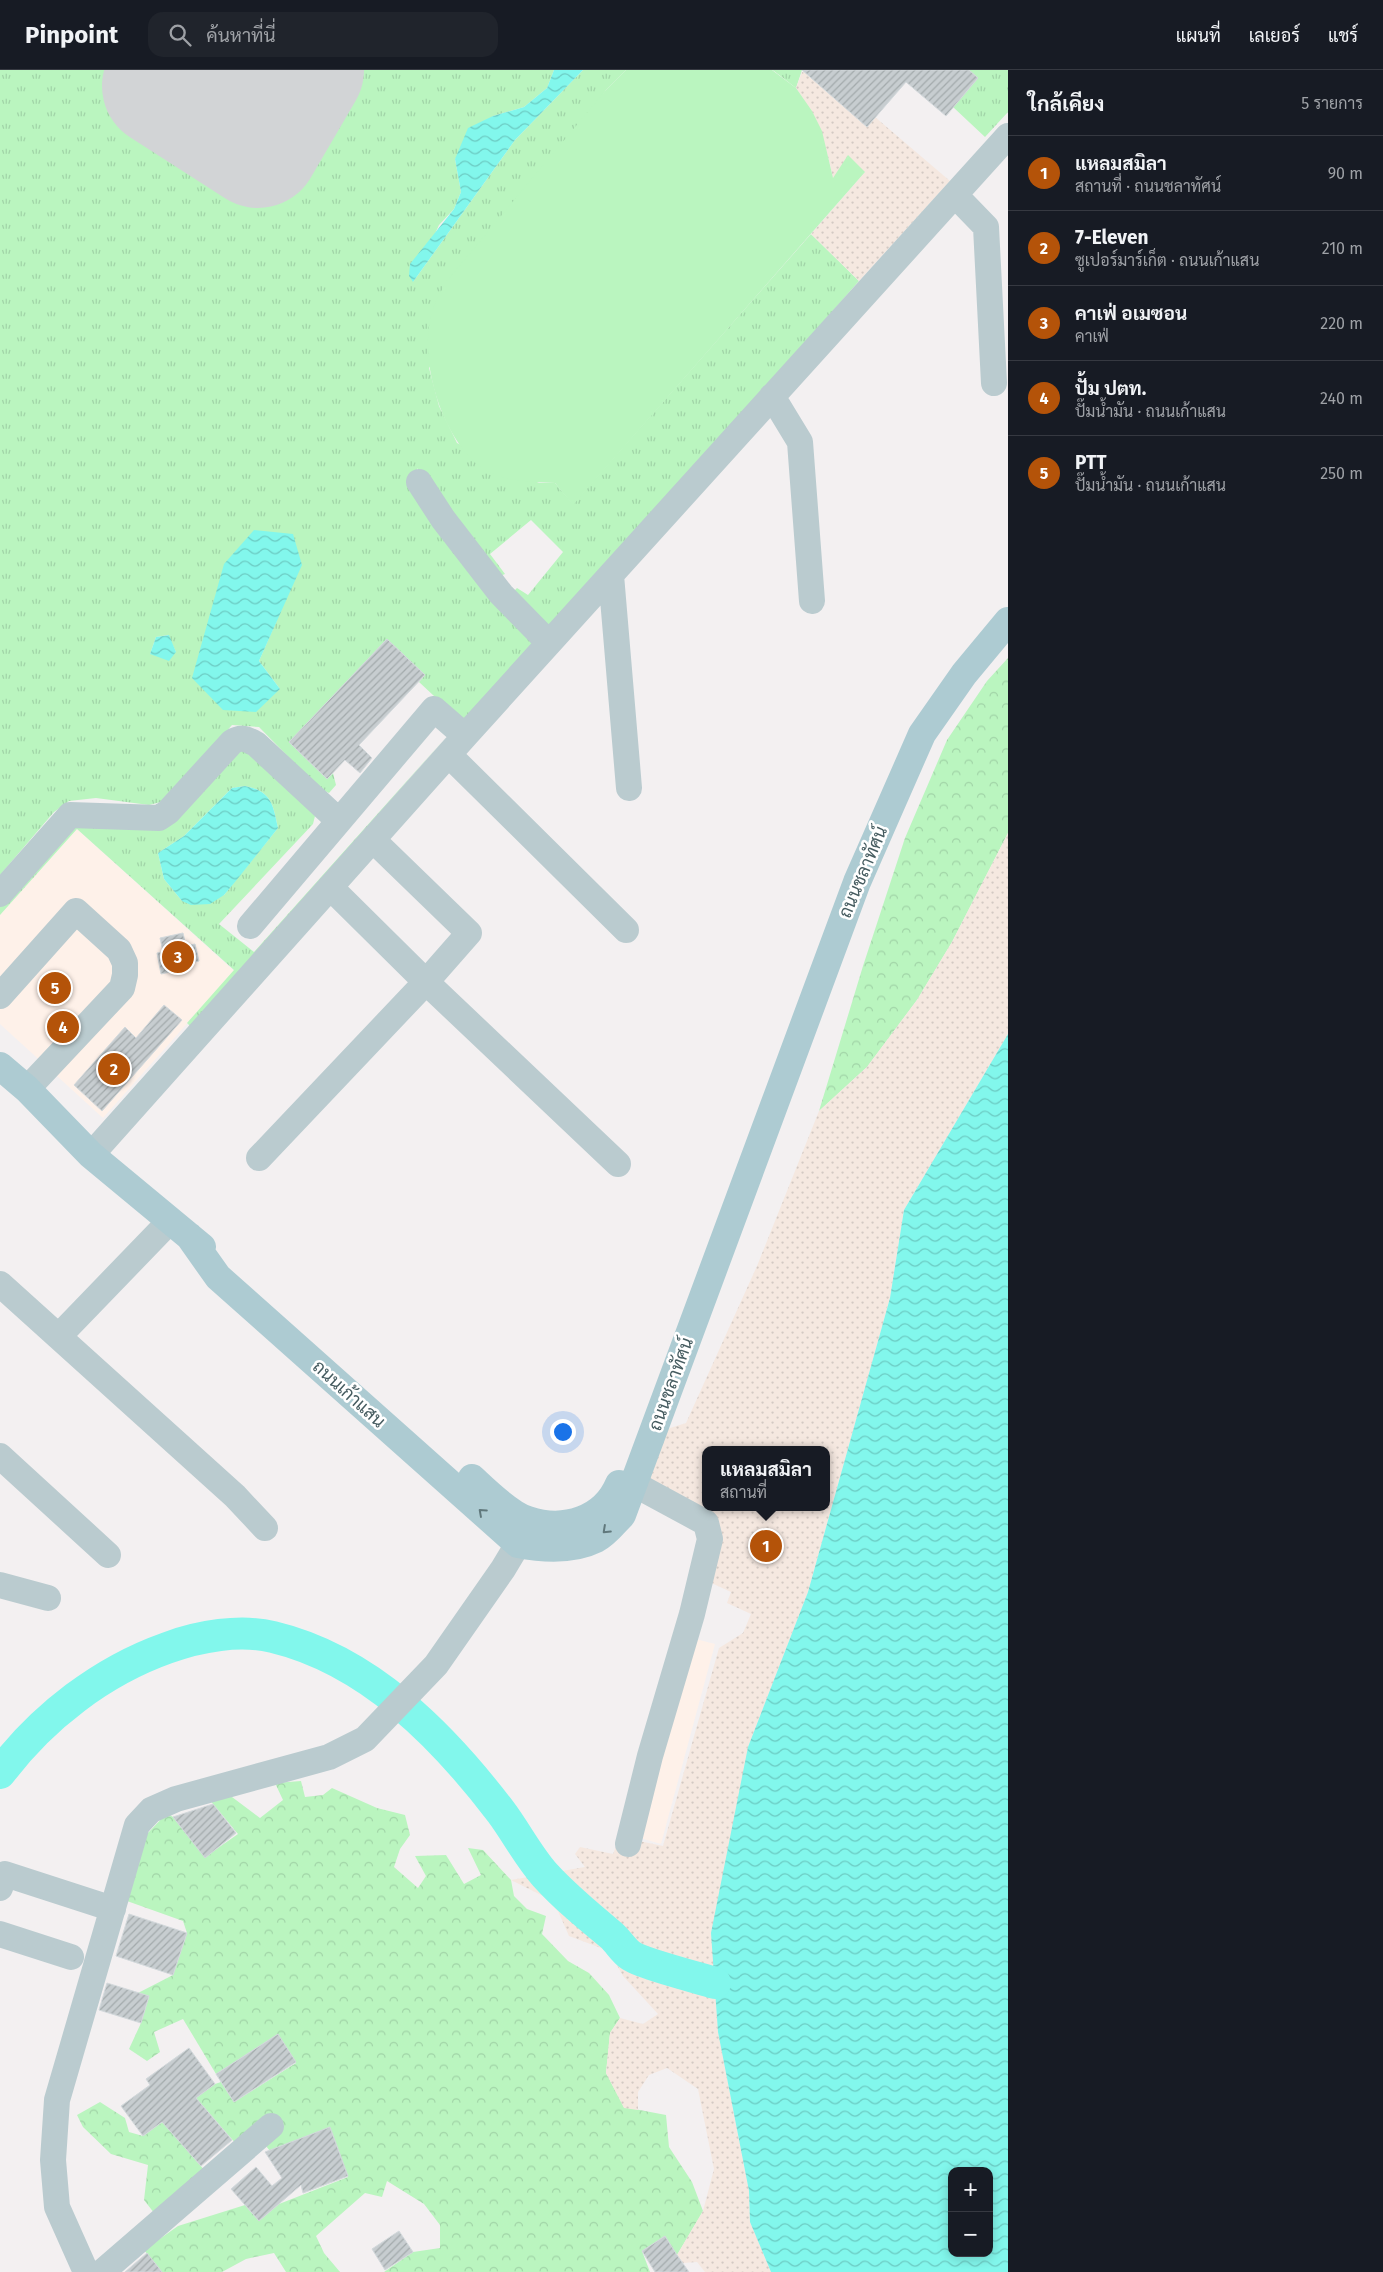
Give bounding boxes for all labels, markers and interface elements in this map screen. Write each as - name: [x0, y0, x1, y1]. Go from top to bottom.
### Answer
- search box: [148, 12, 498, 57]
- text: Pinpoint: [25, 21, 118, 49]
- icon: search: [166, 21, 194, 49]
- text: ค้นหาที่นี่: [206, 24, 276, 47]
- text: แผนที่: [1176, 25, 1221, 47]
- text: เลเยอร์: [1249, 25, 1300, 47]
- text: แชร์: [1328, 25, 1358, 47]
- text: ใกล้เคียง: [1028, 91, 1104, 117]
- text: 5 รายการ: [1301, 94, 1363, 113]
- text: แหลมสมิลา: [1075, 152, 1167, 175]
- text: 1: [1040, 164, 1048, 183]
- text: 90 m: [1328, 164, 1363, 183]
- text: สถานที่ · ถนนชลาทัศน์: [1075, 177, 1221, 196]
- text: 7-Eleven: [1075, 226, 1148, 249]
- text: 2: [1040, 239, 1048, 258]
- text: 210 m: [1322, 239, 1363, 258]
- text: ซูเปอร์มาร์เก็ต · ถนนเก้าแสน: [1075, 251, 1259, 270]
- text: คาเฟ่ อเมซอน: [1075, 302, 1187, 325]
- text: 3: [1040, 314, 1048, 333]
- text: 220 m: [1320, 314, 1363, 333]
- text: คาเฟ่: [1075, 327, 1109, 346]
- text: ปั้ม ปตท.: [1075, 377, 1146, 400]
- text: 4: [1039, 389, 1049, 408]
- text: 240 m: [1320, 389, 1363, 408]
- text: ปั๊มน้ำมัน · ถนนเก้าแสน: [1075, 402, 1226, 421]
- text: PTT: [1075, 451, 1106, 474]
- text: 5: [1040, 464, 1048, 483]
- text: 250 m: [1320, 464, 1363, 483]
- text: ปั๊มน้ำมัน · ถนนเก้าแสน: [1075, 476, 1226, 495]
- street label: ถนนชลาทัศน์: [832, 822, 892, 921]
- pin: 3: [162, 938, 194, 976]
- pin: 5: [39, 969, 71, 1007]
- pin: 4: [47, 1008, 79, 1046]
- pin: 2: [98, 1050, 130, 1088]
- street label: ถนนชลาทัศน์: [642, 1334, 698, 1434]
- street label: ถนนเก้าแสน: [308, 1355, 391, 1432]
- your location: [550, 1419, 576, 1445]
- popup: [702, 1446, 830, 1511]
- text: แหลมสมิลา: [720, 1458, 812, 1481]
- text: สถานที่: [720, 1483, 767, 1502]
- one-way arrow: [479, 1509, 488, 1518]
- one-way arrow: [603, 1524, 612, 1533]
- pin: 1: [750, 1527, 782, 1565]
- map controls: [948, 2167, 993, 2257]
- button: +: [948, 2167, 993, 2212]
- button: −: [948, 2212, 993, 2257]

